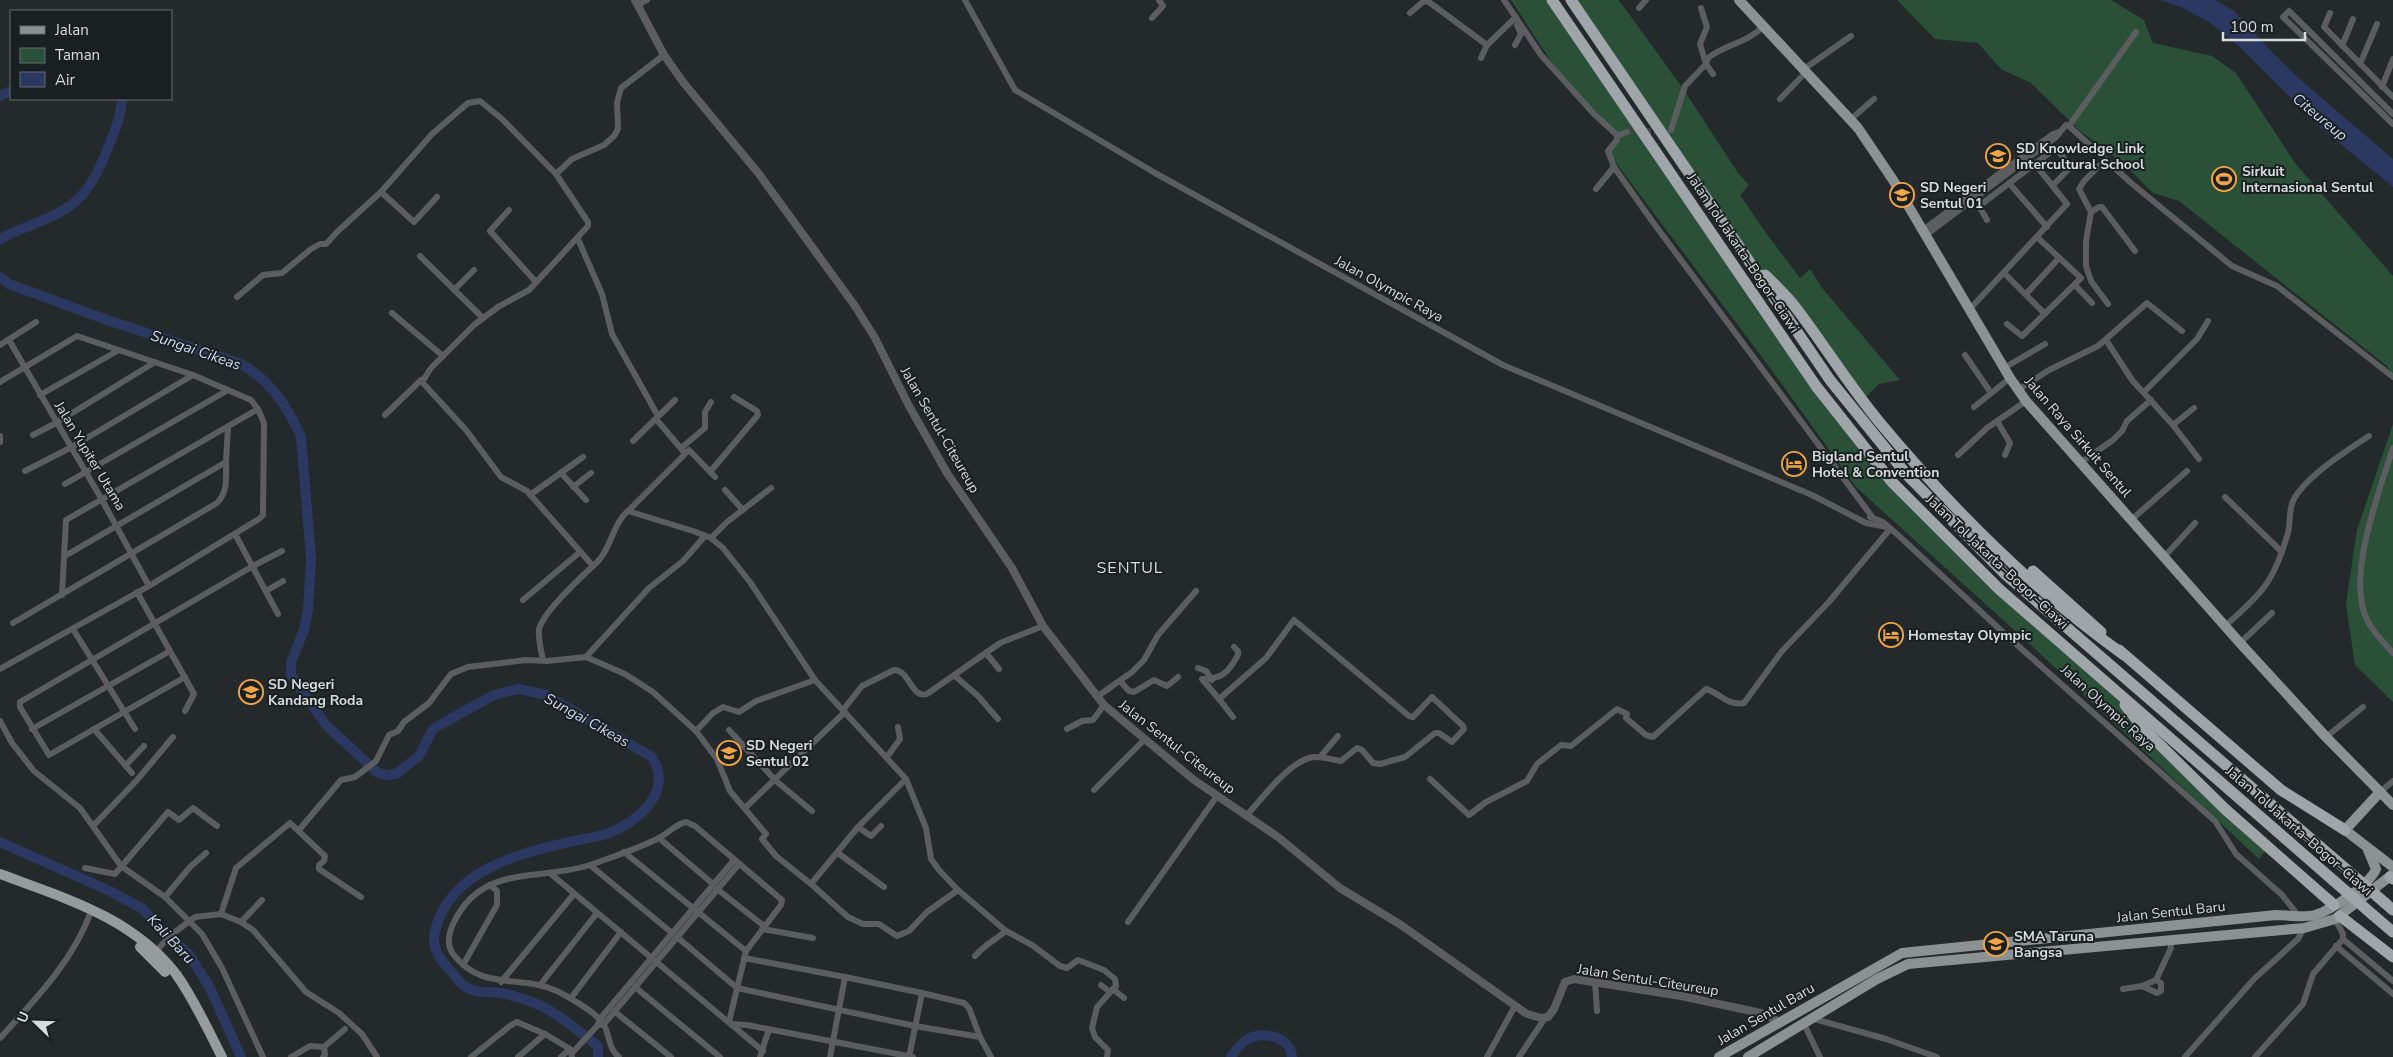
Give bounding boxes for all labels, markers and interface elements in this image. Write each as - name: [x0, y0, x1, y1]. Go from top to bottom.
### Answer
- legend: [10, 10, 172, 100]
- scale bar: [2223, 10, 2306, 42]
- text: 100 m: [2230, 17, 2274, 37]
- text: Jalan: [54, 20, 89, 40]
- text: Taman: [55, 45, 100, 65]
- text: Air: [55, 70, 75, 90]
- water label: Citeureup: [2288, 89, 2352, 146]
- place label: SD Knowledge Link Intercultural School: [2016, 139, 2145, 174]
- school or university icon: SD Knowledge Link Intercultural School: [1985, 143, 2011, 169]
- place label: Sirkuit Internasional Sentul: [2242, 162, 2374, 197]
- sports icon: Sirkuit Internasional Sentul: [2211, 166, 2237, 192]
- street label: Jalan Tol Jakarta–Bogor–Ciawi: [1682, 169, 1804, 337]
- place label: SD Negeri Sentul 01: [1920, 178, 1986, 213]
- school or university icon: SD Negeri Sentul 01: [1889, 182, 1915, 208]
- street label: Jalan Olympic Raya: [1330, 251, 1447, 327]
- water label: Sungai Cikeas: [148, 325, 244, 375]
- street label: Jalan Sentul-Citeureup: [896, 362, 984, 497]
- street label: Jalan Raya Sirkuit Sentul: [2020, 372, 2136, 502]
- street label: Jalan Yupiter Utama: [49, 397, 130, 514]
- place label: Bigland Sentul Hotel & Convention: [1812, 447, 1939, 482]
- hotel icon: Bigland Sentul Hotel & Convention: [1781, 451, 1807, 477]
- street label: Jalan Tol Jakarta–Bogor–Ciawi: [1921, 490, 2073, 633]
- district label: SENTUL: [1097, 557, 1163, 579]
- hotel icon: Homestay Olympic: [1878, 622, 1904, 648]
- place label: Homestay Olympic: [1908, 626, 2032, 645]
- street label: Jalan Olympic Raya: [2056, 660, 2160, 756]
- place label: SD Negeri Kandang Roda: [268, 675, 363, 710]
- school or university icon: SD Negeri Kandang Roda: [238, 679, 264, 705]
- water label: Sungai Cikeas: [541, 688, 633, 752]
- street label: Jalan Sentul-Citeureup: [1114, 695, 1239, 799]
- place label: SD Negeri Sentul 02: [746, 736, 812, 771]
- school or university icon: SD Negeri Sentul 02: [716, 740, 742, 766]
- street label: Jalan Tol Jakarta–Bogor–Ciawi: [2221, 761, 2377, 900]
- street label: Jalan Sentul Baru: [2115, 897, 2226, 927]
- water label: Kali Baru: [143, 910, 199, 968]
- place label: SMA Taruna Bangsa: [2014, 927, 2094, 962]
- school or university icon: SMA Taruna Bangsa: [1983, 931, 2009, 957]
- street label: Jalan Sentul-Citeureup: [1575, 959, 1720, 1001]
- street label: Jalan Sentul Baru: [1713, 978, 1818, 1050]
- north arrow: [10, 997, 60, 1047]
- text: U: [13, 1009, 34, 1026]

